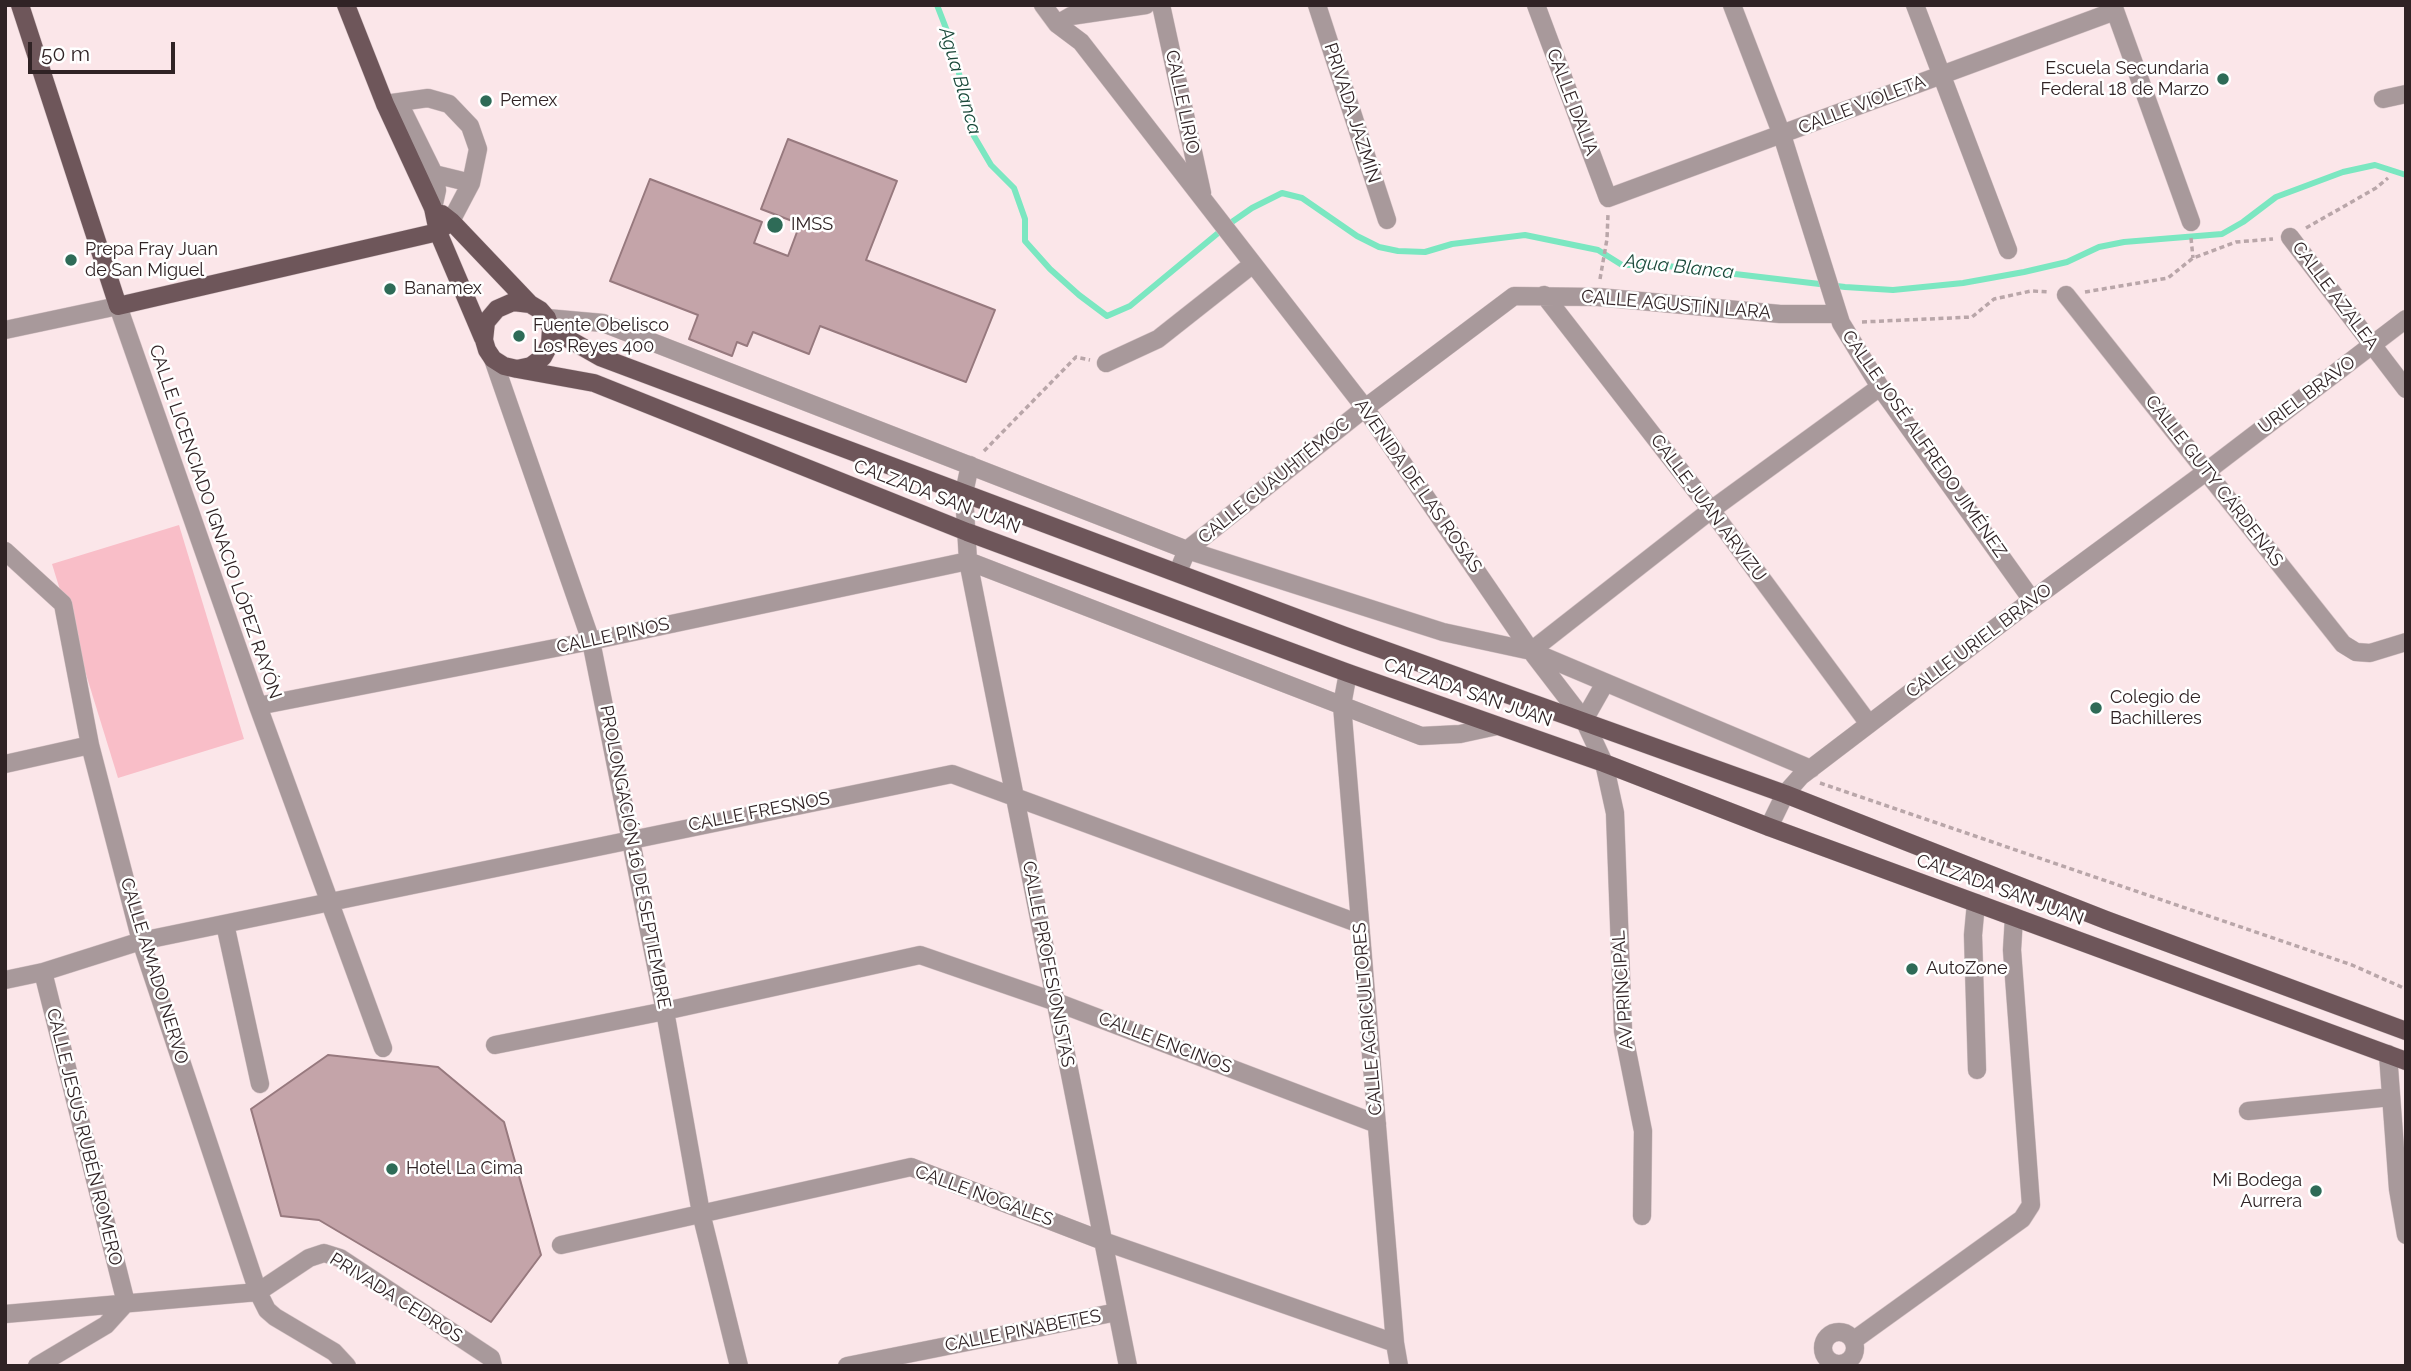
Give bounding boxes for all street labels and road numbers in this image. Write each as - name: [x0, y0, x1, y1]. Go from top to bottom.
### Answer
- street label: PRIVADA JAZMÍN: [1319, 40, 1385, 186]
- street label: CALLE DALIA: [1542, 46, 1602, 158]
- street label: CALLE LIRIO: [1160, 48, 1204, 156]
- street label: CALLE VIOLETA: [1795, 71, 1929, 139]
- street label: CALLE AZALEA: [2287, 238, 2383, 354]
- street label: CALLE AGUSTÍN LARA: [1580, 286, 1772, 324]
- street label: CALLE JOSÉ ALFREDO JIMÉNEZ: [1837, 326, 2011, 562]
- street label: CALLE LICENCIADO IGNACIO LÓPEZ RAYÓN: [144, 342, 286, 702]
- street label: URIEL BRAVO: [2254, 351, 2360, 439]
- street label: CALLE GUTY CÁRDENAS: [2140, 391, 2288, 571]
- street label: AVENIDA DE LAS ROSAS: [1350, 395, 1486, 577]
- street label: CALLE CUAUHTÉMOC: [1194, 413, 1354, 549]
- street label: CALLE JUAN ARVIZU: [1646, 430, 1770, 586]
- street label: CALZADA SAN JUAN: [851, 455, 1023, 539]
- street label: CALLE URIEL BRAVO: [1902, 579, 2056, 703]
- street label: CALLE PINOS: [555, 613, 671, 659]
- street label: CALZADA SAN JUAN: [1381, 654, 1555, 732]
- street label: PROLONGACIÓN 16 DE SEPTIEMBRE: [595, 703, 675, 1011]
- street label: CALLE FRESNOS: [687, 788, 831, 836]
- street label: CALZADA SAN JUAN: [1913, 850, 2087, 930]
- street label: CALLE PROFESIONISTAS: [1017, 859, 1079, 1069]
- street label: CALLE AMADO NERVO: [115, 875, 193, 1067]
- street label: CALLE AGRICULTORES: [1349, 922, 1387, 1116]
- street label: AV PRINCIPAL: [1608, 930, 1638, 1050]
- street label: CALLE JESÚS RUBÉN ROMERO: [42, 1006, 126, 1268]
- street label: CALLE ENCINOS: [1095, 1008, 1235, 1078]
- street label: CALLE NOGALES: [912, 1161, 1056, 1231]
- street label: PRIVADA CEDROS: [326, 1248, 466, 1348]
- street label: CALLE PINABETES: [943, 1305, 1103, 1357]

